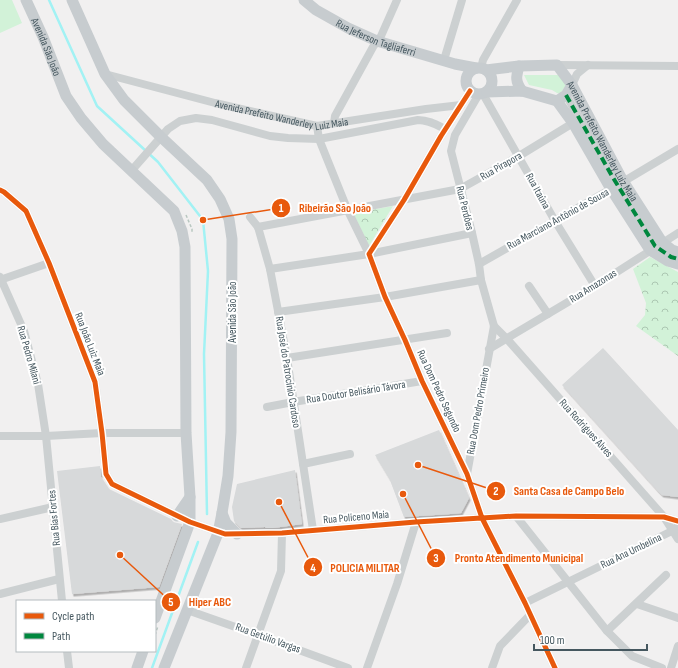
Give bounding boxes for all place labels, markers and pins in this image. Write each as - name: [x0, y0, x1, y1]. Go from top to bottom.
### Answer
- callout: Ribeirão São João: [271, 196, 379, 220]
- callout: Santa Casa de Campo Belo: [486, 479, 632, 503]
- callout: Pronto Atendimento Municipal: [426, 546, 591, 570]
- callout: POLICIA MILITAR: [303, 555, 408, 579]
- callout: Hiper ABC: [161, 590, 240, 614]

